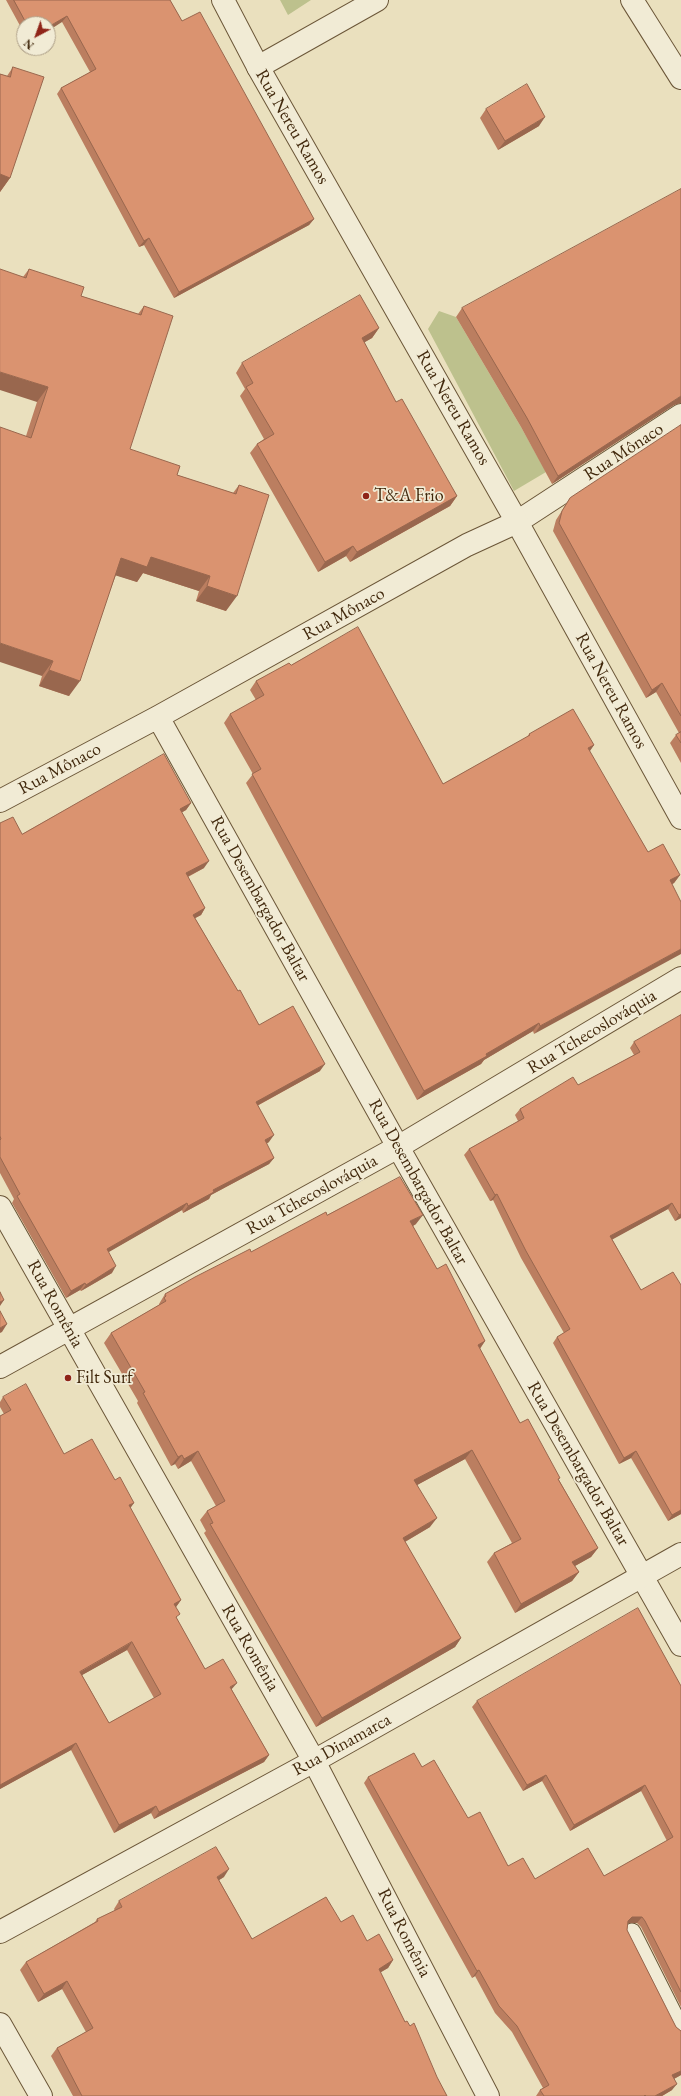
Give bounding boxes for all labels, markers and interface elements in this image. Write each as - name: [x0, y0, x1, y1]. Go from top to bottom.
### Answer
- north arrow: [16, 16, 56, 56]
- text: N: [21, 36, 37, 53]
- street label: Rua Nereu Ramos: [250, 66, 334, 188]
- street label: Rua Nereu Ramos: [411, 347, 495, 469]
- street label: Rua Mônaco: [580, 418, 668, 486]
- place label: T&A Frio: [374, 485, 444, 507]
- marker: T&A Frio: [361, 491, 371, 501]
- street label: Rua Mônaco: [299, 583, 389, 645]
- street label: Rua Nereu Ramos: [570, 629, 652, 753]
- street label: Rua Mônaco: [15, 738, 105, 800]
- street label: Rua Desembargador Baltar: [205, 812, 315, 986]
- street label: Rua Tchecoslováquia: [524, 985, 660, 1079]
- street label: Rua Desembargador Baltar: [363, 1095, 473, 1269]
- street label: Rua Tchecoslováquia: [243, 1150, 381, 1240]
- street label: Rua Romênia: [22, 1256, 88, 1352]
- place label: Filt Surf: [76, 1367, 133, 1389]
- marker: Filt Surf: [63, 1373, 73, 1383]
- street label: Rua Desembargador Baltar: [522, 1378, 634, 1550]
- street label: Rua Romênia: [216, 1601, 284, 1695]
- street label: Rua Dinamarca: [289, 1709, 395, 1781]
- street label: Rua Romênia: [372, 1885, 436, 1981]

